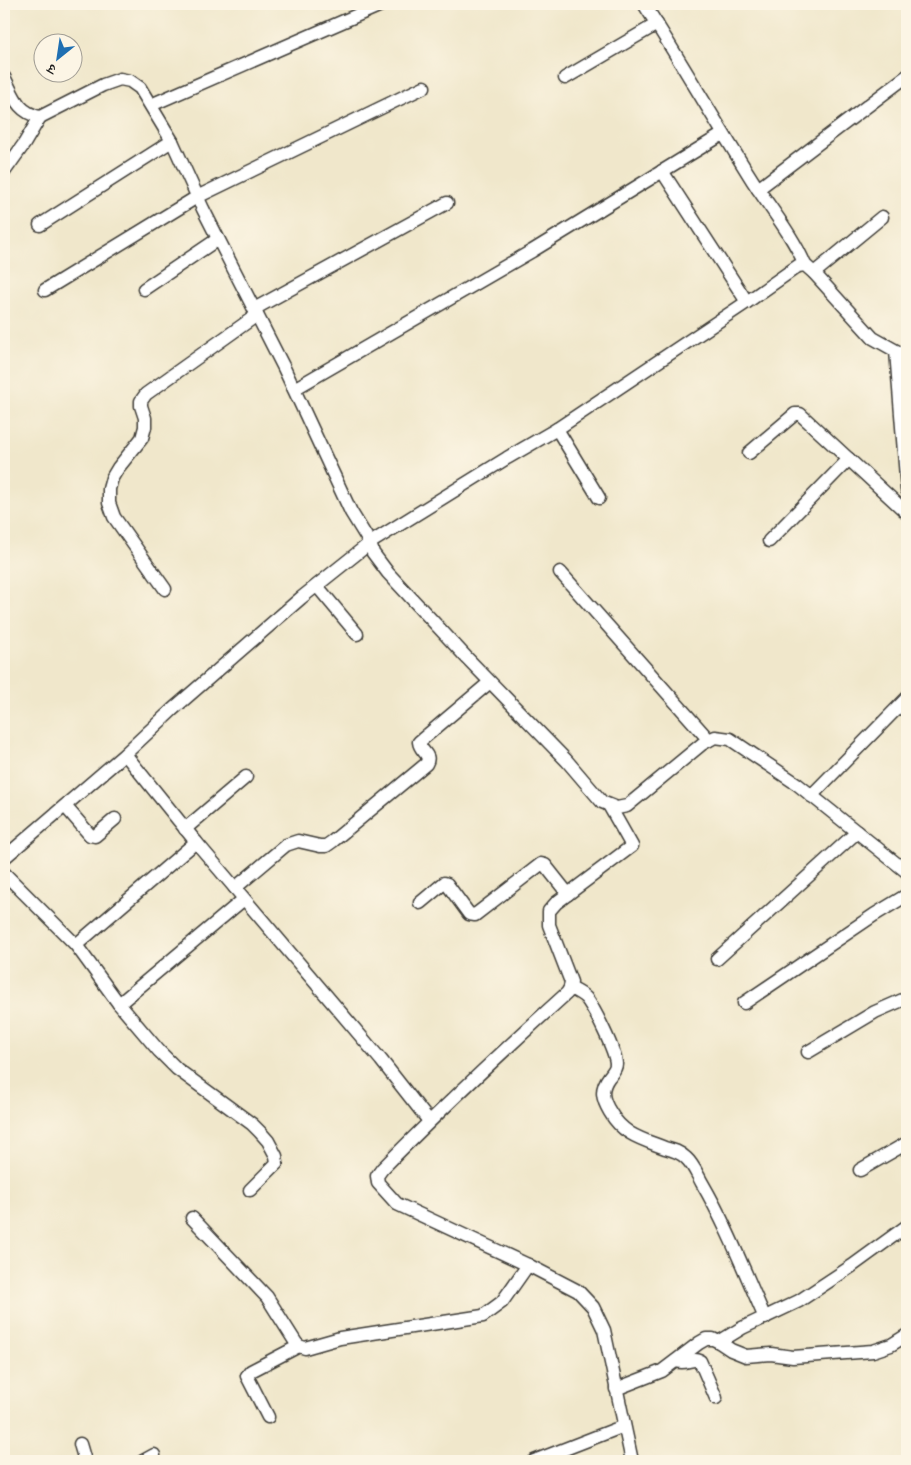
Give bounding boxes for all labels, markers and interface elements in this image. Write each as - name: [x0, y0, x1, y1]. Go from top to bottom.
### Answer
- north arrow: [32, 32, 82, 82]
- text: उ: [43, 58, 60, 79]

